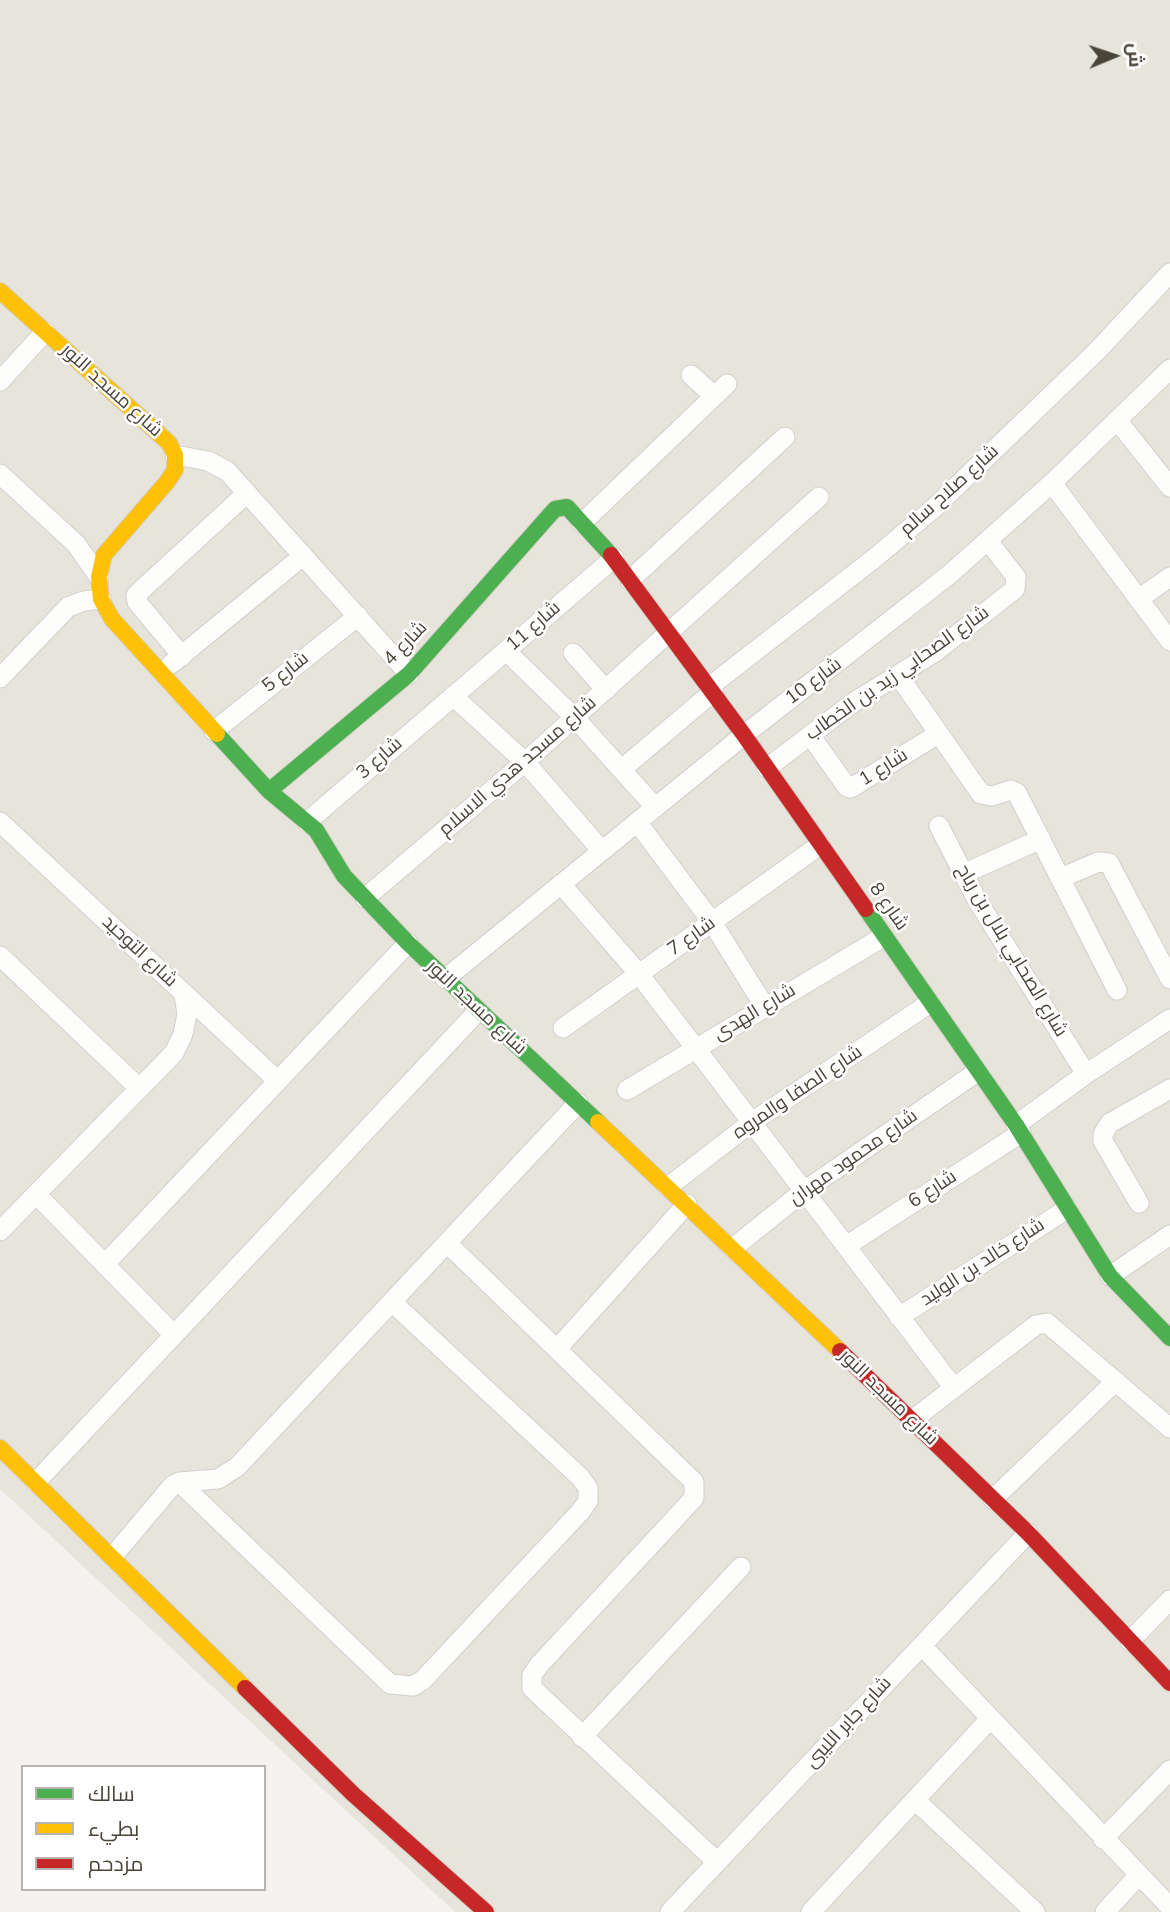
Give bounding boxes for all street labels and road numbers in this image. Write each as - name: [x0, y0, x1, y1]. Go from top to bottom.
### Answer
- street label: شارع مسجد النور: [56, 339, 166, 443]
- street label: شارع صلاح سالم: [896, 441, 1004, 541]
- street label: شارع 11: [502, 597, 566, 657]
- street label: شارع الصحابي زيد بن الخطاب: [802, 602, 994, 746]
- street label: شارع 4: [379, 617, 433, 671]
- street label: شارع 5: [258, 648, 314, 698]
- street label: شارع 10: [781, 653, 847, 711]
- street label: شارع مسجد هدي الاسلام: [434, 692, 602, 842]
- street label: شارع 3: [352, 733, 408, 785]
- street label: شارع 1: [855, 744, 913, 792]
- street label: شارع الصحابي بلال بن رباح: [950, 861, 1072, 1041]
- street label: شارع 8: [863, 879, 913, 935]
- street label: شارع التوحيد: [97, 911, 181, 993]
- street label: شارع 7: [664, 912, 720, 962]
- street label: شارع مسجد النور: [421, 956, 531, 1060]
- street label: شارع الهدى: [710, 980, 800, 1046]
- street label: شارع الصفا والمروه: [729, 1041, 867, 1145]
- street label: شارع محمود مهران: [785, 1105, 923, 1211]
- street label: شارع 6: [905, 1166, 961, 1214]
- street label: شارع خالد بن الوليد: [917, 1214, 1049, 1312]
- street label: شارع مسجد النور: [834, 1345, 942, 1451]
- street label: شارع جابر الليبى: [801, 1673, 897, 1773]

